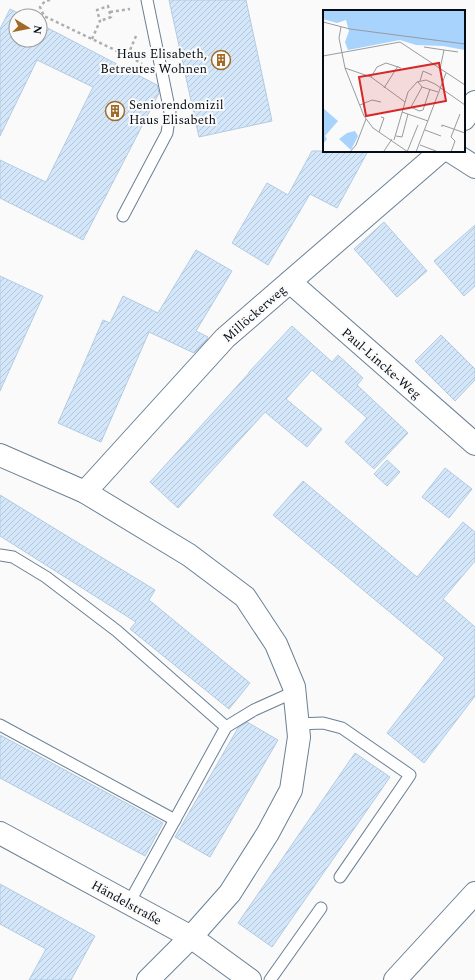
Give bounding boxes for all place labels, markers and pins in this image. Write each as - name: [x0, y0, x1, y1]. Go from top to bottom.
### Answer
- place label: Haus Elisabeth, Betreutes Wohnen: [100, 44, 207, 79]
- building icon: Haus Elisabeth, Betreutes Wohnen: [210, 49, 232, 71]
- place label: Seniorendomizil Haus Elisabeth: [129, 95, 224, 130]
- building icon: Seniorendomizil Haus Elisabeth: [104, 100, 126, 122]

